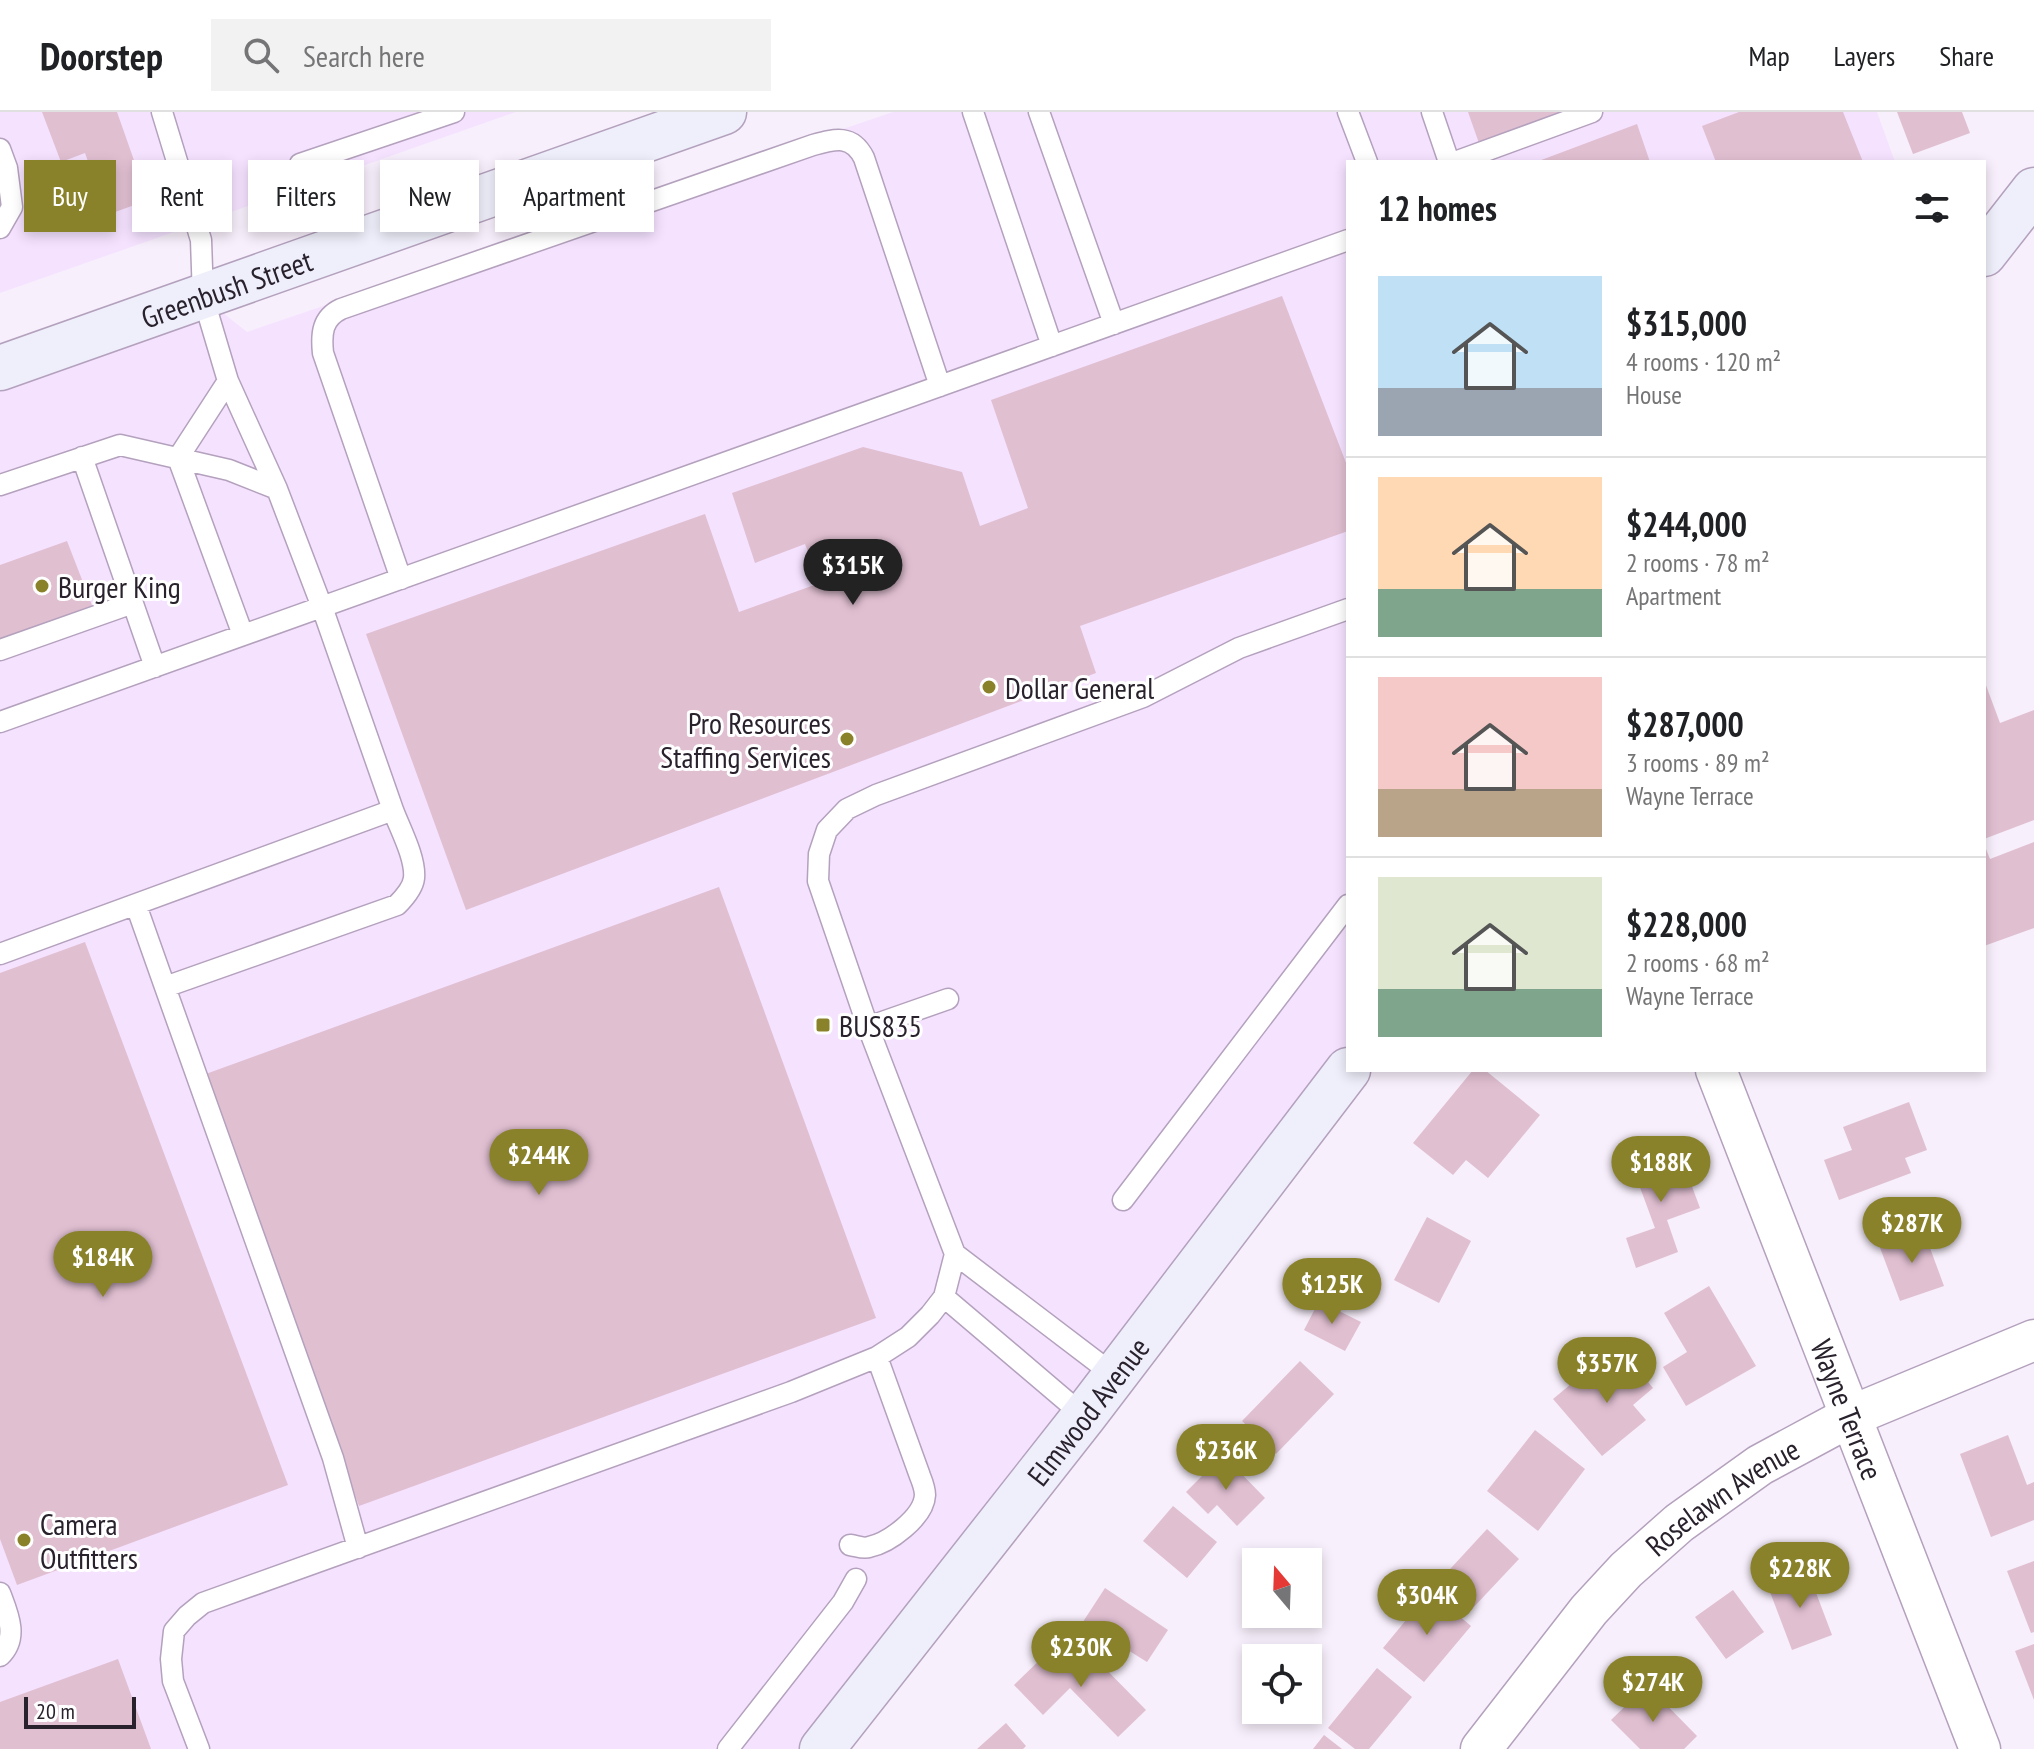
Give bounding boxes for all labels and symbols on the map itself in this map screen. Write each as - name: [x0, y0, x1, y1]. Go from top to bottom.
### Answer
- street label: Greenbush Street: [136, 240, 318, 336]
- pin: $315K: [797, 539, 909, 607]
- place label: Burger King: [58, 567, 181, 606]
- marker: Burger King: [33, 577, 51, 595]
- place label: Dollar General: [1005, 668, 1154, 707]
- marker: Dollar General: [980, 678, 998, 696]
- place label: Pro Resources Staffing Services: [660, 703, 831, 776]
- marker: Pro Resources Staffing Services: [838, 730, 856, 748]
- place label: BUS835: [839, 1006, 922, 1045]
- marker: BUS835: [814, 1016, 832, 1034]
- pin: $244K: [483, 1129, 595, 1197]
- pin: $188K: [1605, 1136, 1717, 1204]
- pin: $287K: [1856, 1197, 1968, 1265]
- pin: $184K: [47, 1231, 159, 1299]
- pin: $125K: [1276, 1258, 1388, 1326]
- street label: Elmwood Avenue: [1018, 1329, 1157, 1493]
- street label: Wayne Terrace: [1803, 1334, 1893, 1485]
- pin: $357K: [1551, 1337, 1663, 1405]
- pin: $236K: [1170, 1424, 1282, 1492]
- street label: Roselawn Avenue: [1637, 1428, 1805, 1564]
- place label: Camera Outfitters: [40, 1504, 138, 1577]
- marker: Camera Outfitters: [15, 1531, 33, 1549]
- pin: $228K: [1744, 1542, 1856, 1610]
- north arrow: [1242, 1548, 1322, 1628]
- pin: $304K: [1371, 1569, 1483, 1637]
- pin: $230K: [1025, 1621, 1137, 1689]
- pin: $274K: [1597, 1656, 1709, 1724]
- scale bar: [24, 1693, 136, 1729]

